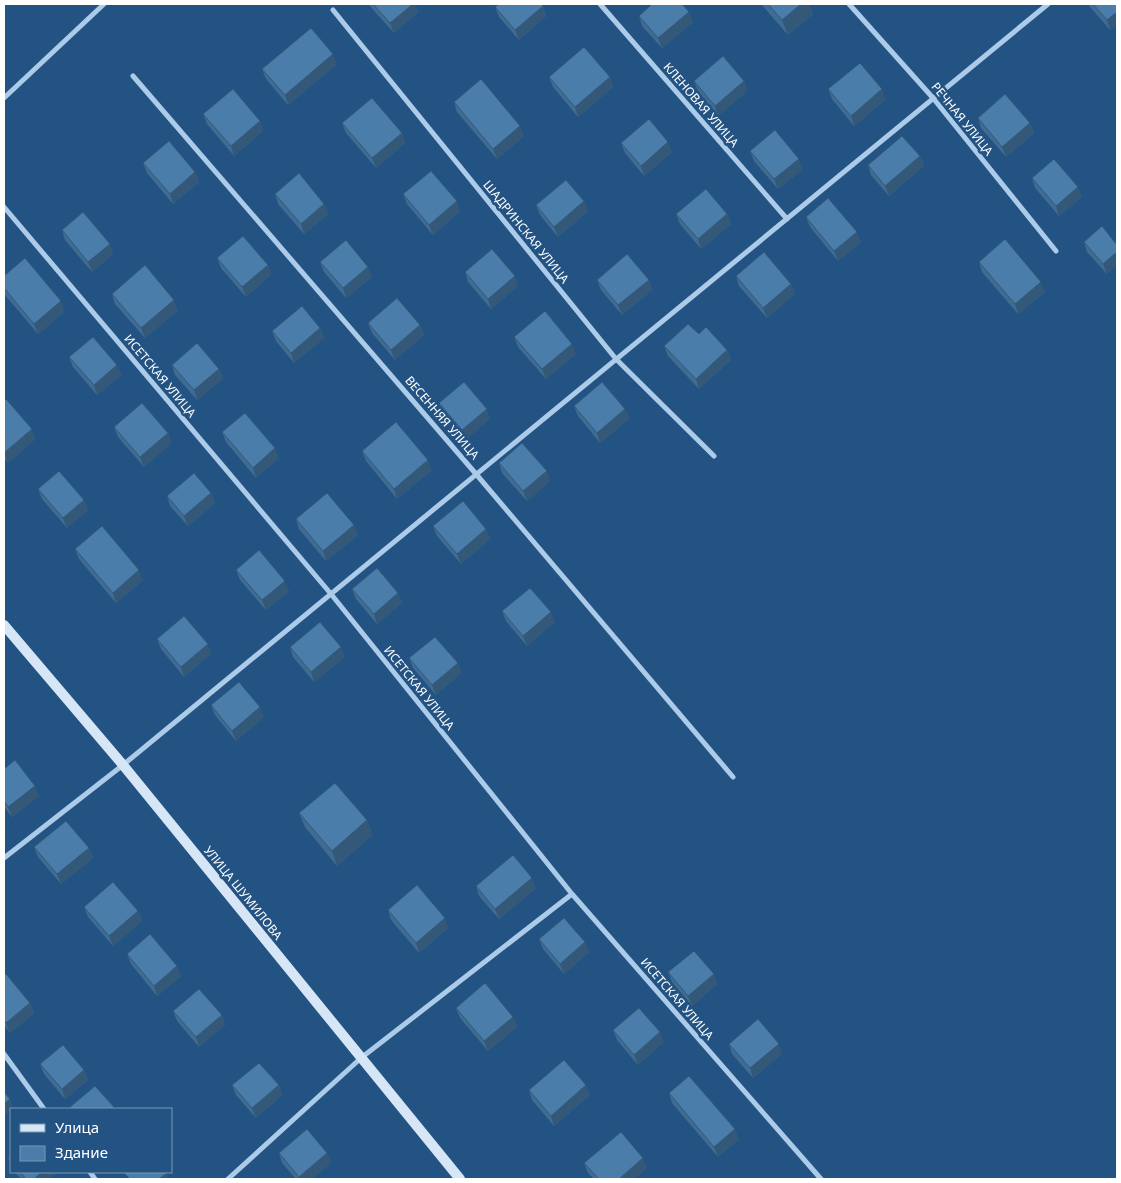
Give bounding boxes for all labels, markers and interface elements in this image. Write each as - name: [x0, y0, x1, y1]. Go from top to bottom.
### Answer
- street label: КЛЕНОВАЯ УЛИЦА: [660, 59, 743, 151]
- street label: РЕЧНАЯ УЛИЦА: [928, 78, 997, 159]
- street label: ШАДРИНСКАЯ УЛИЦА: [480, 177, 573, 287]
- street label: ИСЕТСКАЯ УЛИЦА: [121, 330, 200, 421]
- street label: ВЕСЕННЯЯ УЛИЦА: [401, 372, 484, 463]
- street label: ИСЕТСКАЯ УЛИЦА: [380, 642, 459, 734]
- street label: УЛИЦА ШУМИЛОВА: [200, 842, 287, 943]
- street label: ИСЕТСКАЯ УЛИЦА: [637, 954, 718, 1044]
- legend: [10, 1108, 172, 1173]
- text: Улица: [55, 1117, 99, 1137]
- text: Здание: [55, 1142, 108, 1162]

